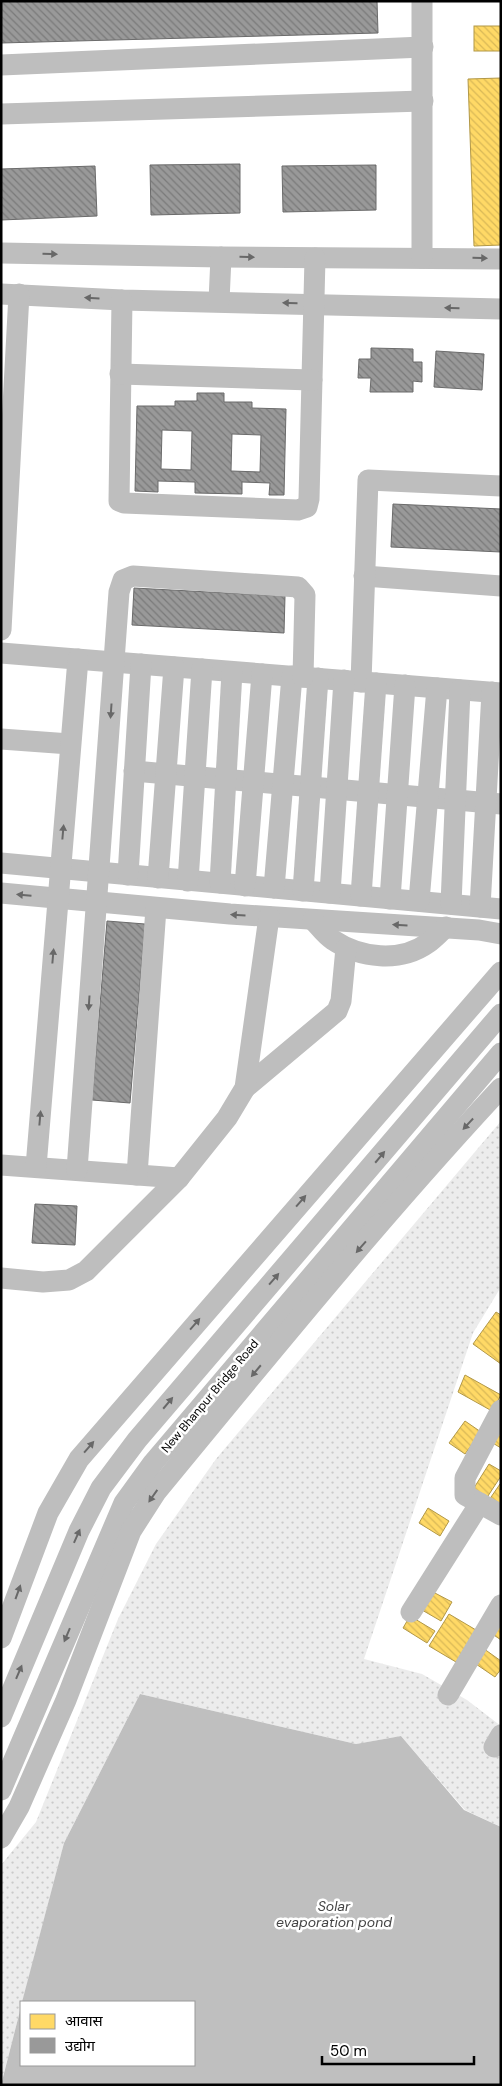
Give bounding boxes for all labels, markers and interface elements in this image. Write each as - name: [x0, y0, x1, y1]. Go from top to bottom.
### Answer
- one-way arrow: [42, 250, 58, 258]
- one-way arrow: [240, 253, 256, 261]
- one-way arrow: [472, 255, 488, 263]
- one-way arrow: [84, 294, 100, 302]
- one-way arrow: [281, 299, 297, 307]
- one-way arrow: [444, 304, 460, 312]
- one-way arrow: [106, 703, 114, 719]
- one-way arrow: [60, 824, 68, 840]
- one-way arrow: [15, 891, 31, 899]
- one-way arrow: [230, 910, 246, 918]
- one-way arrow: [392, 920, 408, 928]
- one-way arrow: [49, 948, 57, 964]
- one-way arrow: [85, 995, 93, 1011]
- one-way arrow: [36, 1110, 44, 1126]
- one-way arrow: [462, 1117, 473, 1130]
- one-way arrow: [375, 1150, 386, 1163]
- one-way arrow: [295, 1195, 306, 1207]
- one-way arrow: [356, 1240, 367, 1253]
- one-way arrow: [268, 1274, 280, 1286]
- one-way arrow: [189, 1318, 200, 1330]
- street label: New Bhanpur Bridge Road: [158, 1336, 262, 1456]
- one-way arrow: [251, 1364, 262, 1377]
- one-way arrow: [163, 1397, 174, 1410]
- one-way arrow: [83, 1441, 94, 1454]
- one-way arrow: [148, 1490, 158, 1503]
- one-way arrow: [74, 1529, 82, 1543]
- one-way arrow: [15, 1585, 22, 1600]
- one-way arrow: [63, 1628, 71, 1642]
- one-way arrow: [16, 1665, 24, 1679]
- water label: Solar evaporation pond: [276, 1897, 392, 1931]
- legend: [20, 2001, 195, 2066]
- text: आवास: [65, 2011, 104, 2031]
- scale bar: [322, 2034, 474, 2066]
- text: उद्योग: [65, 2036, 96, 2056]
- text: 50 m: [330, 2041, 367, 2061]

